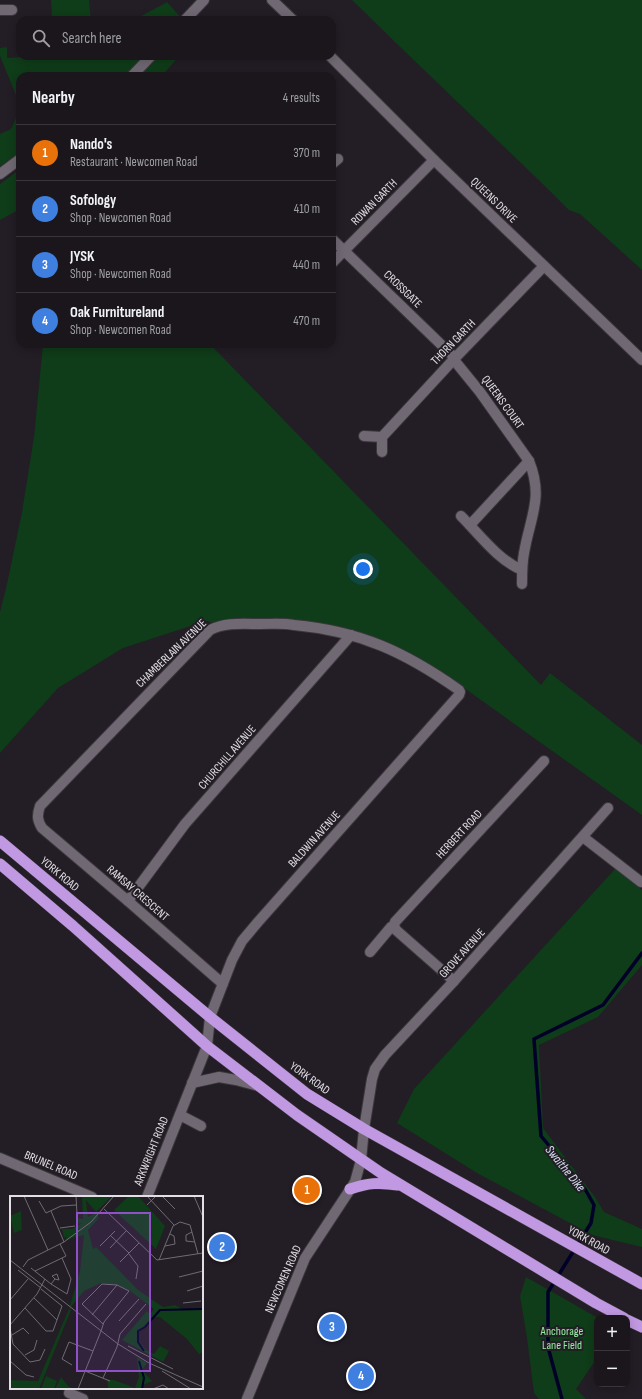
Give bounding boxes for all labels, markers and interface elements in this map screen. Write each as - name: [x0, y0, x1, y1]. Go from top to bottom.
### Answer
- search box: [16, 16, 336, 60]
- icon: search: [30, 27, 52, 49]
- text: Search here: [62, 29, 122, 48]
- text: Nearby: [32, 88, 75, 108]
- text: 4 results: [283, 90, 320, 106]
- text: Nando's: [70, 135, 112, 154]
- text: 1: [42, 145, 48, 161]
- text: 370 m: [293, 145, 320, 161]
- text: Restaurant · Newcomen Road: [70, 154, 197, 170]
- street label: QUEENS DRIVE: [467, 174, 520, 226]
- street label: ROWAN GARTH: [348, 176, 401, 229]
- text: Sofology: [70, 191, 116, 210]
- text: 2: [42, 201, 48, 217]
- text: 410 m: [294, 201, 320, 217]
- text: Shop · Newcomen Road: [70, 210, 171, 226]
- text: JYSK: [70, 247, 94, 266]
- text: 3: [42, 257, 48, 273]
- text: 440 m: [293, 257, 320, 273]
- text: Shop · Newcomen Road: [70, 266, 171, 282]
- street label: CROSSGATE: [380, 267, 425, 311]
- text: Oak Furnitureland: [70, 303, 164, 322]
- text: 4: [42, 313, 48, 329]
- text: 470 m: [293, 313, 320, 329]
- street label: THORN GARTH: [428, 316, 479, 368]
- text: Shop · Newcomen Road: [70, 322, 171, 338]
- street label: QUEENS COURT: [478, 372, 527, 432]
- your location: [353, 559, 373, 579]
- street label: CHAMBERLAIN AVENUE: [133, 616, 210, 691]
- street label: CHURCHILL AVENUE: [195, 722, 260, 793]
- street label: HERBERT ROAD: [433, 807, 486, 862]
- street label: BALDWIN AVENUE: [285, 808, 344, 871]
- street label: YORK ROAD: [37, 854, 82, 895]
- street label: RAMSAY CRESCENT: [103, 862, 172, 925]
- street label: GROVE AVENUE: [436, 925, 489, 981]
- street label: YORK ROAD: [287, 1059, 333, 1098]
- street label: ARKWRIGHT ROAD: [130, 1114, 172, 1189]
- water label: Swaithe Dike: [542, 1142, 589, 1195]
- street label: BRUNEL ROAD: [22, 1148, 80, 1183]
- pin: 1: [294, 1175, 320, 1205]
- inset map: [10, 1196, 203, 1389]
- street label: YORK ROAD: [565, 1223, 613, 1258]
- pin: 2: [209, 1232, 235, 1262]
- street label: NEWCOMEN ROAD: [262, 1243, 305, 1316]
- pin: 3: [319, 1312, 345, 1342]
- map controls: [594, 1315, 630, 1387]
- button: +: [594, 1315, 630, 1351]
- park label: Anchorage Lane Field: [540, 1324, 584, 1353]
- button: −: [594, 1351, 630, 1387]
- pin: 4: [348, 1361, 374, 1391]

